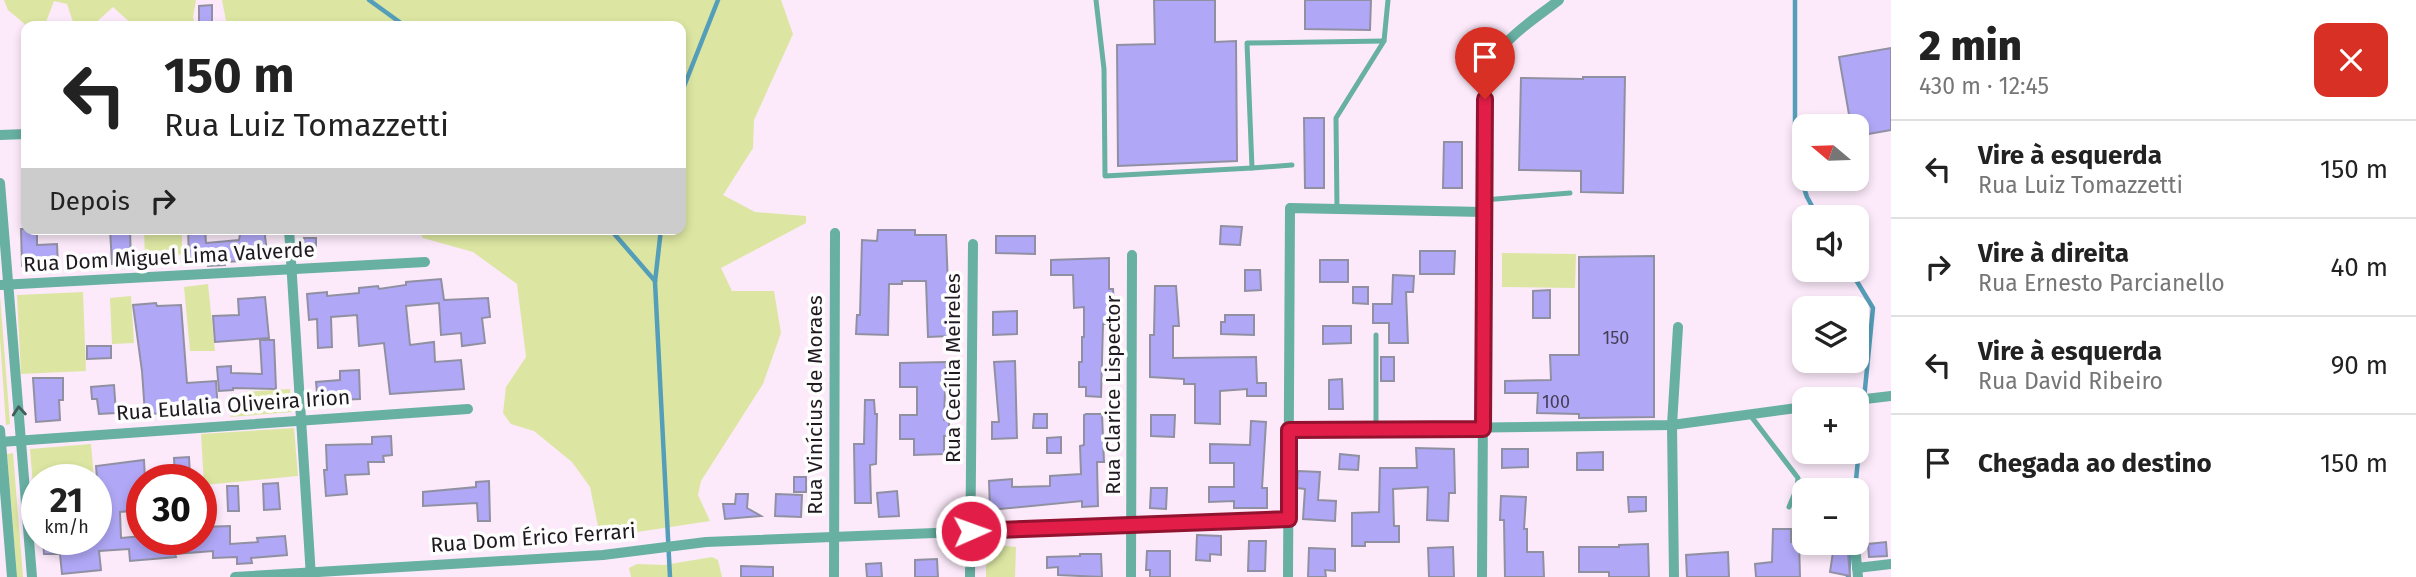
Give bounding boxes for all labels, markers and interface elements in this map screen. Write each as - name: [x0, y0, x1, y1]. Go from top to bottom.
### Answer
- text: 2 min: [1919, 21, 2022, 71]
- button: close: [2314, 23, 2388, 97]
- pin: [1455, 27, 1515, 99]
- icon: arrive: [1466, 38, 1504, 76]
- text: 150 m: [164, 46, 295, 105]
- icon: left: [49, 49, 140, 140]
- text: 430 m · 12:45: [1919, 72, 2049, 100]
- text: Rua Luiz Tomazzetti: [164, 106, 449, 144]
- north arrow: [1792, 114, 1869, 191]
- map controls: [1792, 114, 1869, 555]
- text: Vire à esquerda: [1978, 140, 2162, 171]
- icon: left: [1919, 150, 1957, 188]
- text: 150 m: [2320, 154, 2388, 185]
- text: Rua Luiz Tomazzetti: [1978, 171, 2183, 199]
- icon: right: [144, 182, 182, 220]
- text: Depois: [49, 186, 130, 217]
- button: sound: [1792, 205, 1869, 282]
- street label: Rua Dom Miguel Lima Valverde: [22, 236, 316, 278]
- text: Vire à direita: [1978, 238, 2129, 269]
- icon: right: [1919, 248, 1957, 286]
- text: 40 m: [2330, 252, 2388, 283]
- text: Rua Ernesto Parcianello: [1978, 269, 2225, 297]
- street label: Rua Cecília Meireles: [940, 273, 966, 463]
- street label: Rua Vinícius de Moraes: [802, 295, 828, 515]
- street label: Rua Clarice Lispector: [1100, 295, 1126, 495]
- button: layers: [1792, 296, 1869, 373]
- house number: 150: [1603, 327, 1629, 349]
- text: Vire à esquerda: [1978, 336, 2162, 367]
- icon: left: [1919, 346, 1957, 384]
- text: 90 m: [2331, 350, 2388, 381]
- text: Rua David Ribeiro: [1978, 367, 2163, 395]
- street label: Rua Eulalia Oliveira Irion: [115, 384, 351, 426]
- button: +: [1792, 387, 1869, 464]
- house number: 100: [1542, 391, 1570, 413]
- one-way arrow: [12, 405, 27, 416]
- icon: arrive: [1919, 444, 1957, 482]
- text: Chegada ao destino: [1978, 448, 2212, 479]
- text: 150 m: [2320, 448, 2388, 479]
- speed limit sign: 30: [126, 464, 217, 555]
- button: −: [1792, 478, 1869, 555]
- text: 21: [50, 479, 83, 521]
- position arrow: [934, 494, 1008, 568]
- text: km/h: [44, 516, 89, 538]
- street label: Rua Dom Érico Ferrari: [429, 518, 637, 558]

